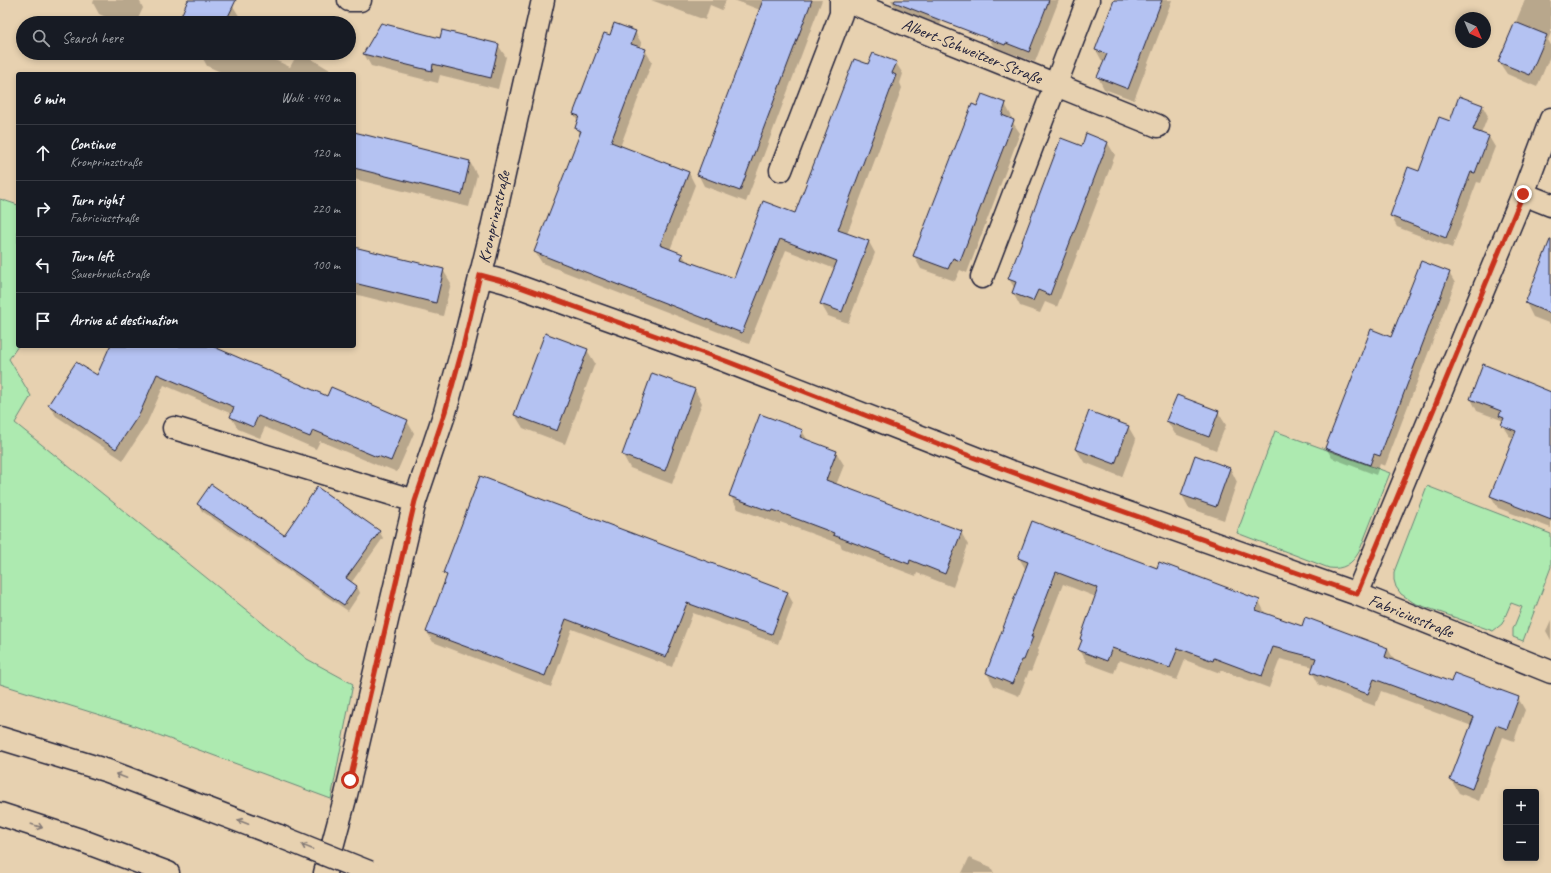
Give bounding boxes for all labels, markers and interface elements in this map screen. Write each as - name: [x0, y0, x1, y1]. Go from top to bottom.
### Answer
- north arrow: [1455, 12, 1491, 48]
- street label: Albert-Schweitzer-Straße: [899, 13, 1046, 89]
- search box: [16, 16, 356, 60]
- icon: search: [30, 27, 52, 49]
- text: Search here: [62, 29, 123, 48]
- text: 6 min: [32, 88, 65, 109]
- text: Walk · 440 m: [281, 90, 340, 106]
- text: Continue: [70, 135, 115, 154]
- icon: ahead: [32, 142, 54, 164]
- text: 120 m: [312, 145, 340, 161]
- text: Kronprinzstraße: [70, 154, 142, 170]
- street label: Kronprinzstraße: [473, 168, 515, 265]
- route end: [1514, 185, 1532, 203]
- text: Turn right: [70, 191, 123, 210]
- icon: right: [32, 198, 54, 220]
- text: 220 m: [312, 201, 340, 217]
- text: Fabriciusstraße: [70, 210, 139, 226]
- text: Turn left: [70, 247, 113, 266]
- icon: left: [32, 254, 54, 276]
- text: 100 m: [312, 257, 340, 273]
- text: Sauerbruchstraße: [70, 266, 149, 282]
- icon: arrive: [32, 310, 54, 332]
- text: Arrive at destination: [70, 311, 177, 330]
- street label: Fabriciusstraße: [1366, 589, 1458, 643]
- one-way arrow: [116, 771, 128, 779]
- route start: [341, 771, 359, 789]
- map controls: [1503, 789, 1539, 861]
- button: +: [1503, 789, 1539, 825]
- one-way arrow: [237, 817, 249, 825]
- one-way arrow: [30, 823, 43, 830]
- button: −: [1503, 825, 1539, 861]
- one-way arrow: [301, 843, 313, 850]

